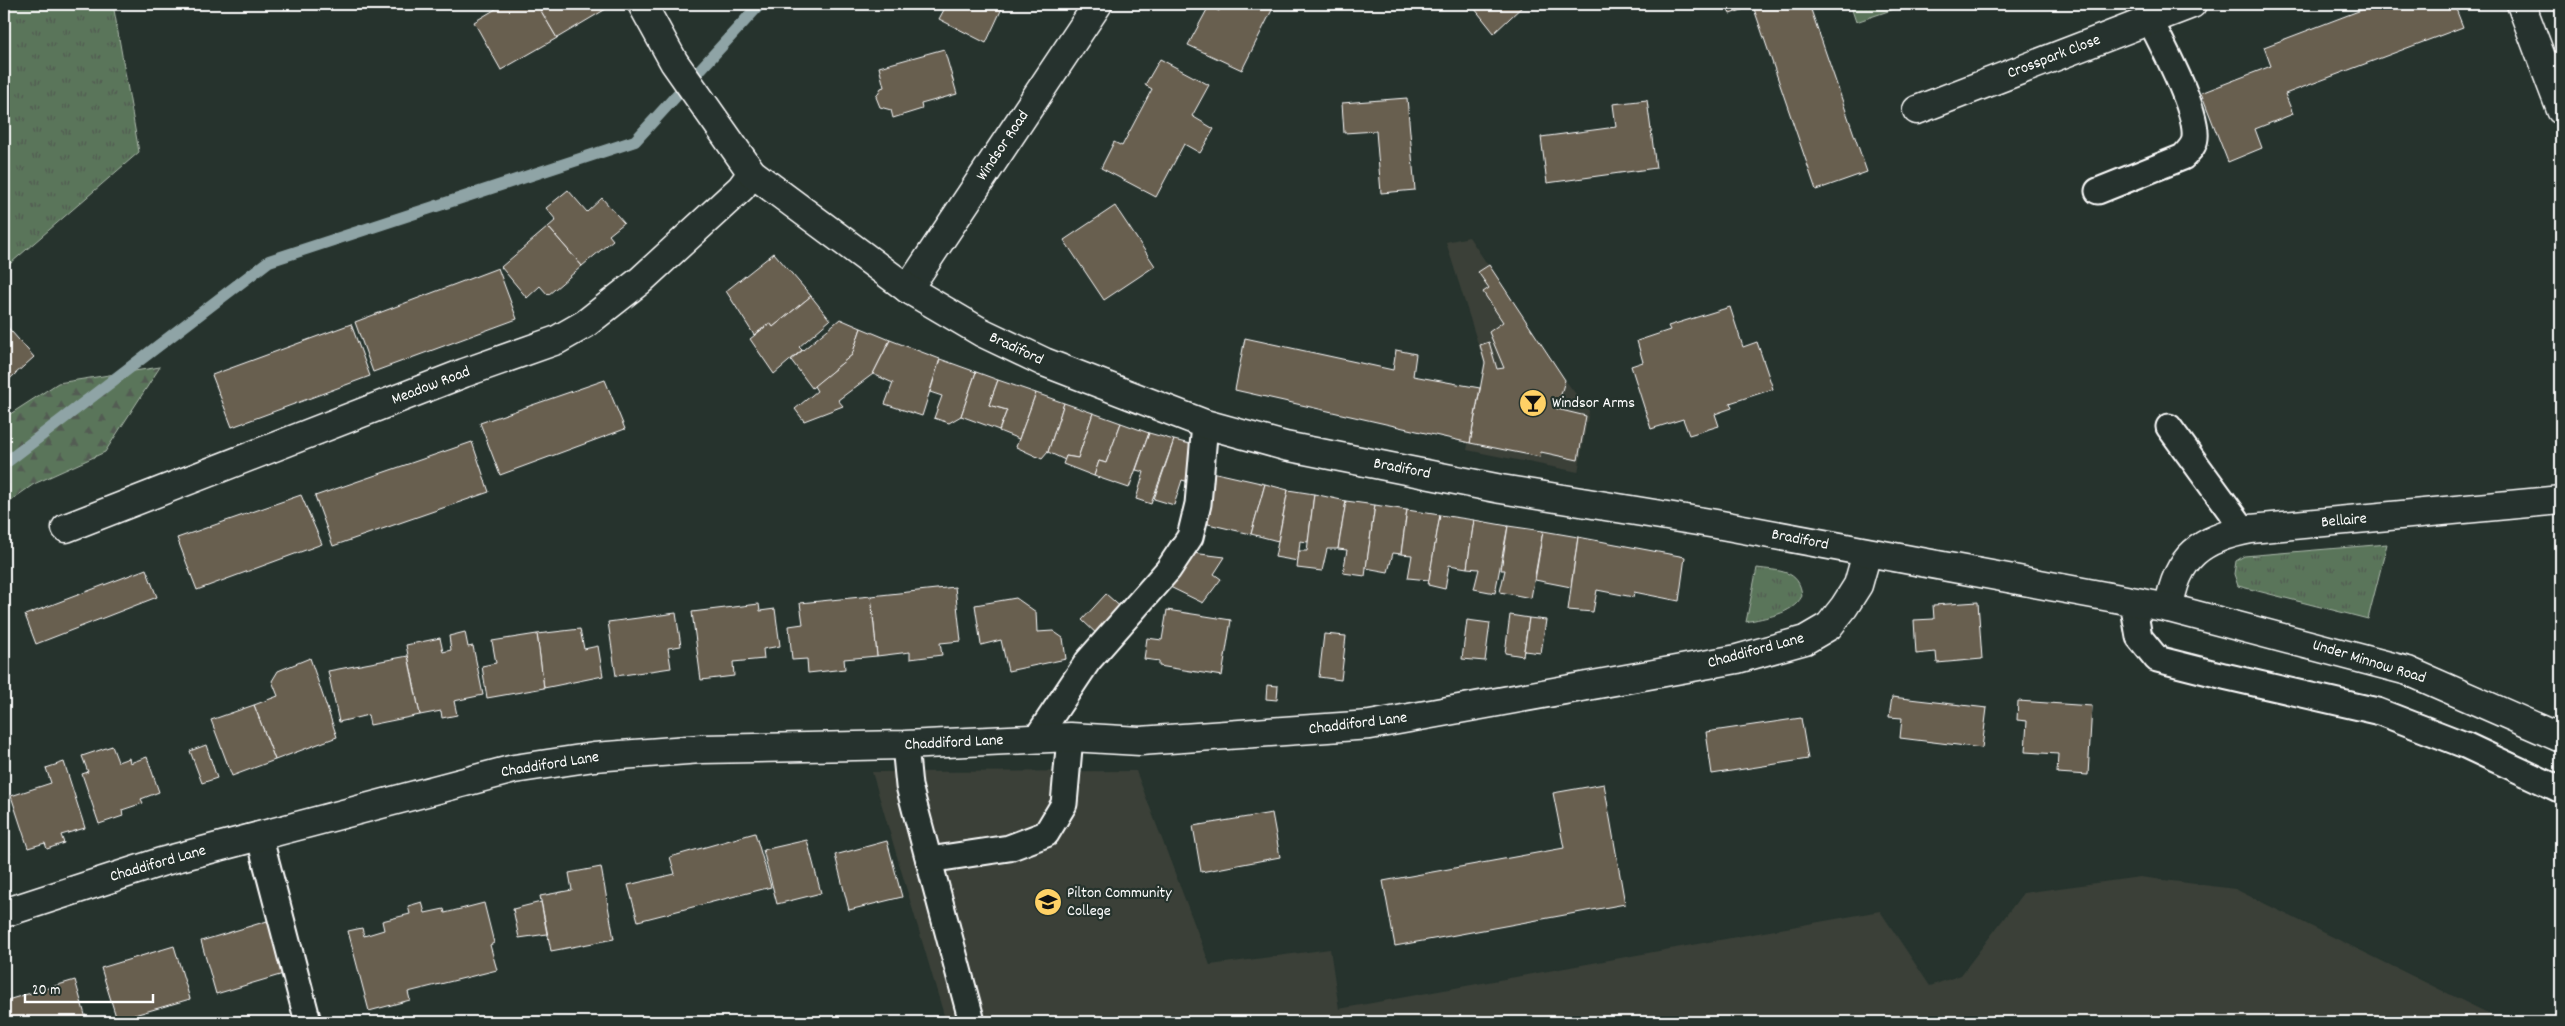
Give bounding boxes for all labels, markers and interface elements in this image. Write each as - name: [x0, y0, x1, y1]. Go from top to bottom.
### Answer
- street label: Crosspark Close: [2004, 29, 2104, 85]
- street label: Windsor Road: [971, 106, 1035, 186]
- street label: Bradiford: [985, 326, 1047, 372]
- street label: Meadow Road: [388, 360, 474, 412]
- bar icon: Windsor Arms: [1518, 388, 1548, 418]
- place label: Windsor Arms: [1552, 392, 1635, 415]
- street label: Bradiford: [1372, 452, 1432, 486]
- street label: Bellaire: [2320, 508, 2368, 534]
- street label: Bradiford: [1770, 523, 1830, 557]
- street label: Chaddiford Lane: [1705, 627, 1807, 675]
- street label: Under Minnow Road: [2310, 634, 2428, 690]
- street label: Chaddiford Lane: [1307, 707, 1409, 741]
- street label: Chaddiford Lane: [904, 729, 1004, 757]
- street label: Chaddiford Lane: [499, 746, 601, 784]
- street label: Chaddiford Lane: [107, 839, 209, 889]
- place label: Pilton Community College: [1067, 882, 1172, 923]
- school or university icon: Pilton Community College: [1033, 887, 1063, 917]
- scale bar: [25, 971, 152, 1003]
- text: 20 m: [32, 980, 60, 1002]

